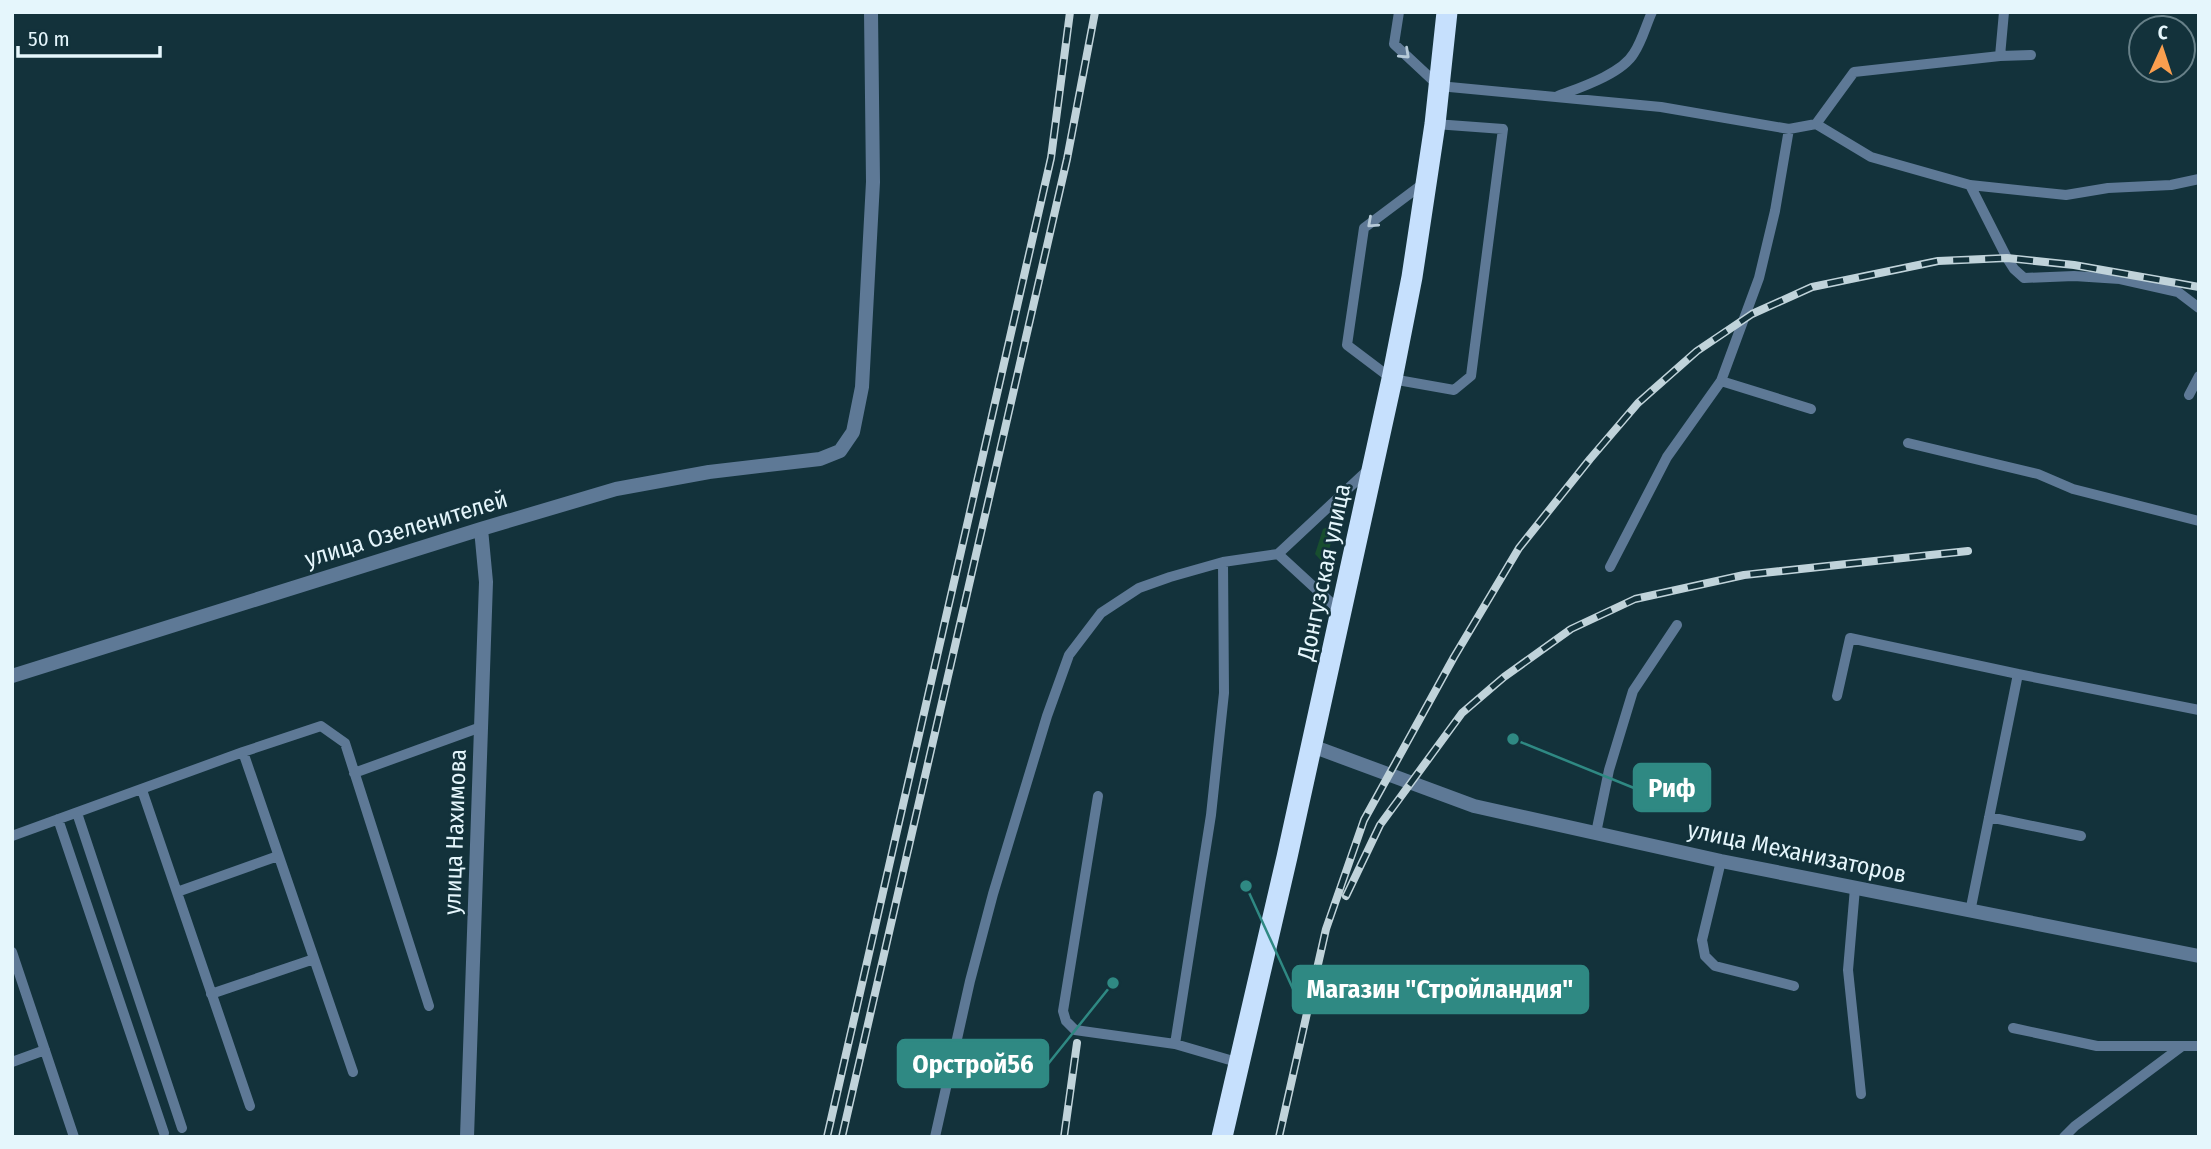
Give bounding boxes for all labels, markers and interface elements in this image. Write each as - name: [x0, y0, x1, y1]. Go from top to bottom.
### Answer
- scale bar: [18, 14, 159, 58]
- north arrow: [2127, 14, 2197, 84]
- text: С: [2157, 21, 2168, 44]
- text: 50 m: [28, 26, 70, 52]
- one-way arrow: [1397, 46, 1410, 58]
- one-way arrow: [1368, 215, 1381, 227]
- street label: Донгузская улица: [1291, 481, 1356, 664]
- street label: улица Озеленителей: [301, 485, 511, 573]
- street label: улица Нахимова: [438, 748, 472, 916]
- callout: Риф: [1634, 764, 1710, 811]
- text: Риф: [1648, 773, 1696, 804]
- street label: улица Механизаторов: [1685, 815, 1909, 889]
- callout: Магазин "Стройландия": [1293, 966, 1588, 1013]
- text: Магазин "Стройландия": [1307, 974, 1573, 1005]
- callout: Орстрой56: [898, 1040, 1048, 1087]
- text: Орстрой56: [912, 1049, 1034, 1080]

